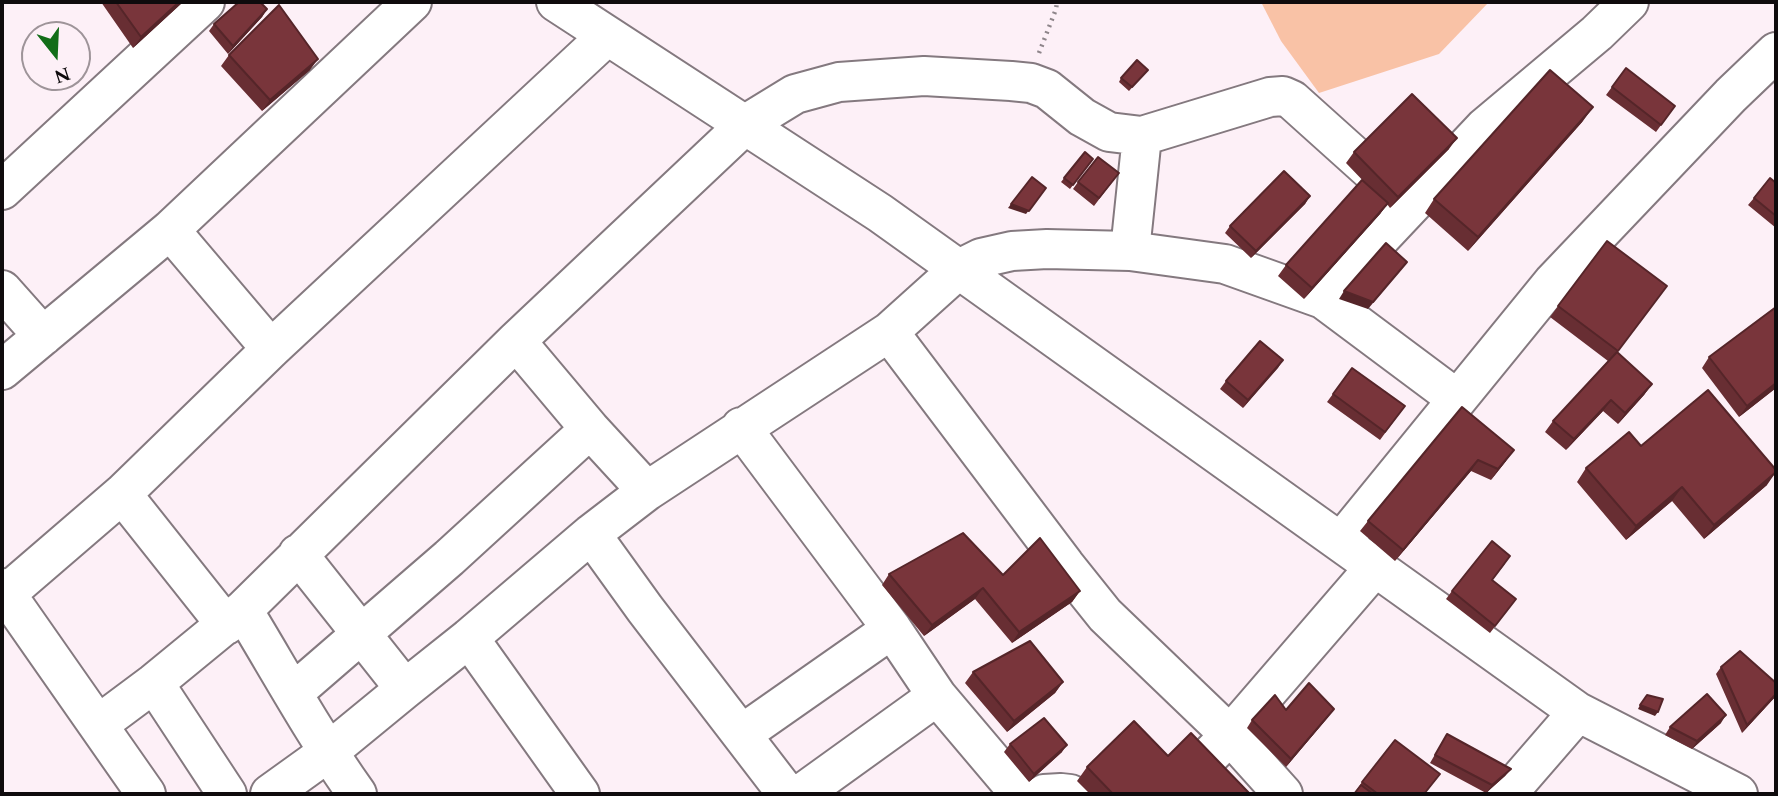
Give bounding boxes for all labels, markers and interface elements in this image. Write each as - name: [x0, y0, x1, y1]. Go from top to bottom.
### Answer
- north arrow: [21, 21, 91, 91]
- text: N: [50, 58, 74, 91]

